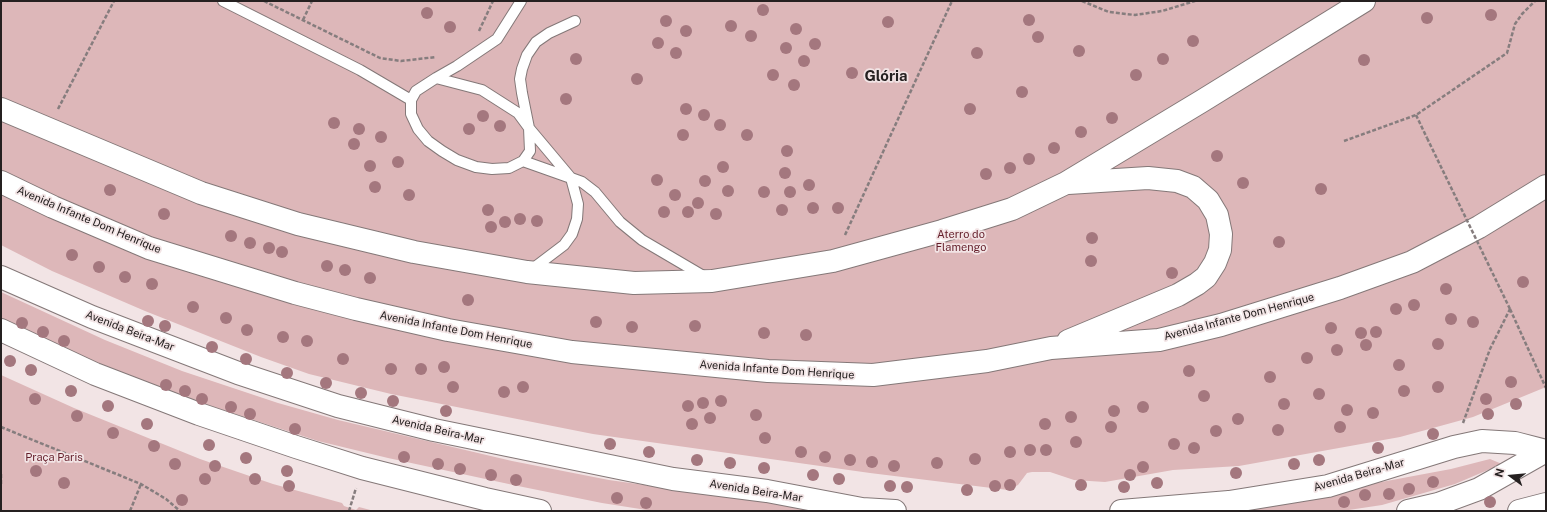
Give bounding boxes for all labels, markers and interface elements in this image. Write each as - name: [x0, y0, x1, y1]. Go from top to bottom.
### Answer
- district label: Glória: [864, 67, 908, 85]
- street label: Avenida Infante Dom Henrique: [15, 184, 163, 256]
- park label: Aterro do Flamengo: [936, 228, 986, 254]
- street label: Avenida Infante Dom Henrique: [1162, 291, 1316, 343]
- street label: Avenida Beira-Mar: [84, 308, 176, 354]
- street label: Avenida Infante Dom Henrique: [379, 309, 533, 351]
- street label: Avenida Infante Dom Henrique: [699, 358, 855, 382]
- street label: Avenida Beira-Mar: [391, 413, 485, 447]
- park label: Praça Paris: [25, 451, 83, 465]
- street label: Avenida Beira-Mar: [1312, 456, 1406, 494]
- north arrow: [1491, 456, 1531, 496]
- text: N: [1493, 467, 1506, 478]
- street label: Avenida Beira-Mar: [709, 477, 803, 505]

